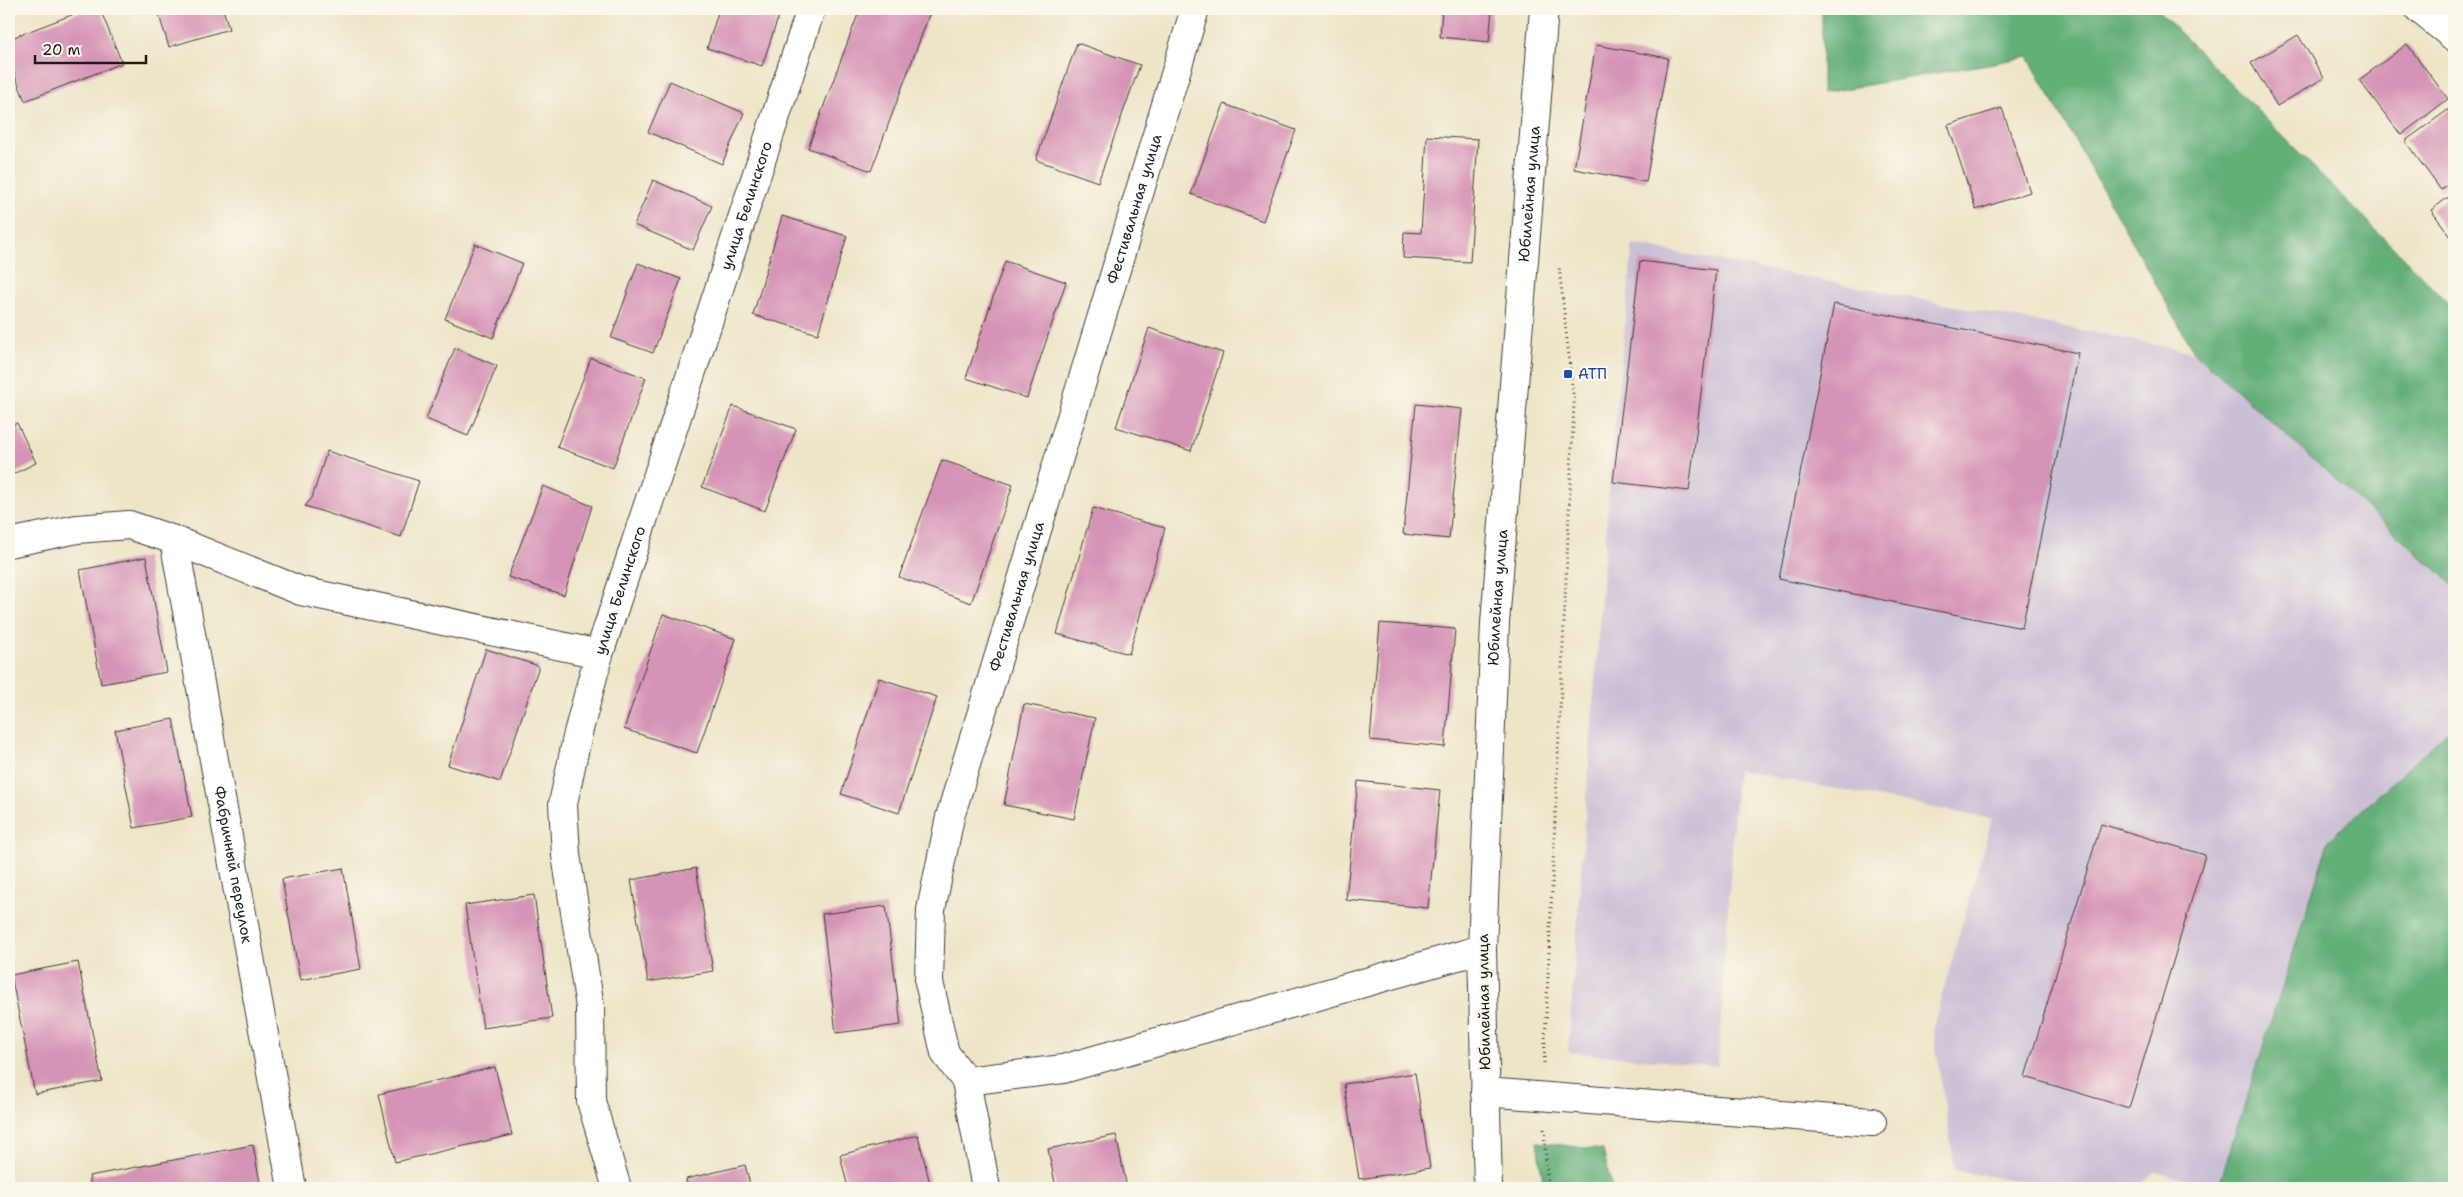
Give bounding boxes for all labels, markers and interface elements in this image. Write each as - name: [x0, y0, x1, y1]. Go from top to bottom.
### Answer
- scale bar: [35, 32, 146, 64]
- text: 20 m: [42, 40, 81, 60]
- street label: Юбилейная улица: [1514, 124, 1545, 263]
- street label: Фестивальная улица: [1102, 131, 1167, 286]
- street label: улица Белинского: [716, 139, 777, 273]
- place label: АТП: [1578, 364, 1607, 384]
- marker: АТП: [1562, 368, 1574, 380]
- street label: Фестивальная улица: [985, 518, 1049, 674]
- street label: улица Белинского: [589, 523, 650, 657]
- street label: Юбилейная улица: [1483, 528, 1512, 666]
- street label: Фабричный переулок: [209, 784, 257, 945]
- street label: Юбилейная улица: [1473, 933, 1495, 1070]

